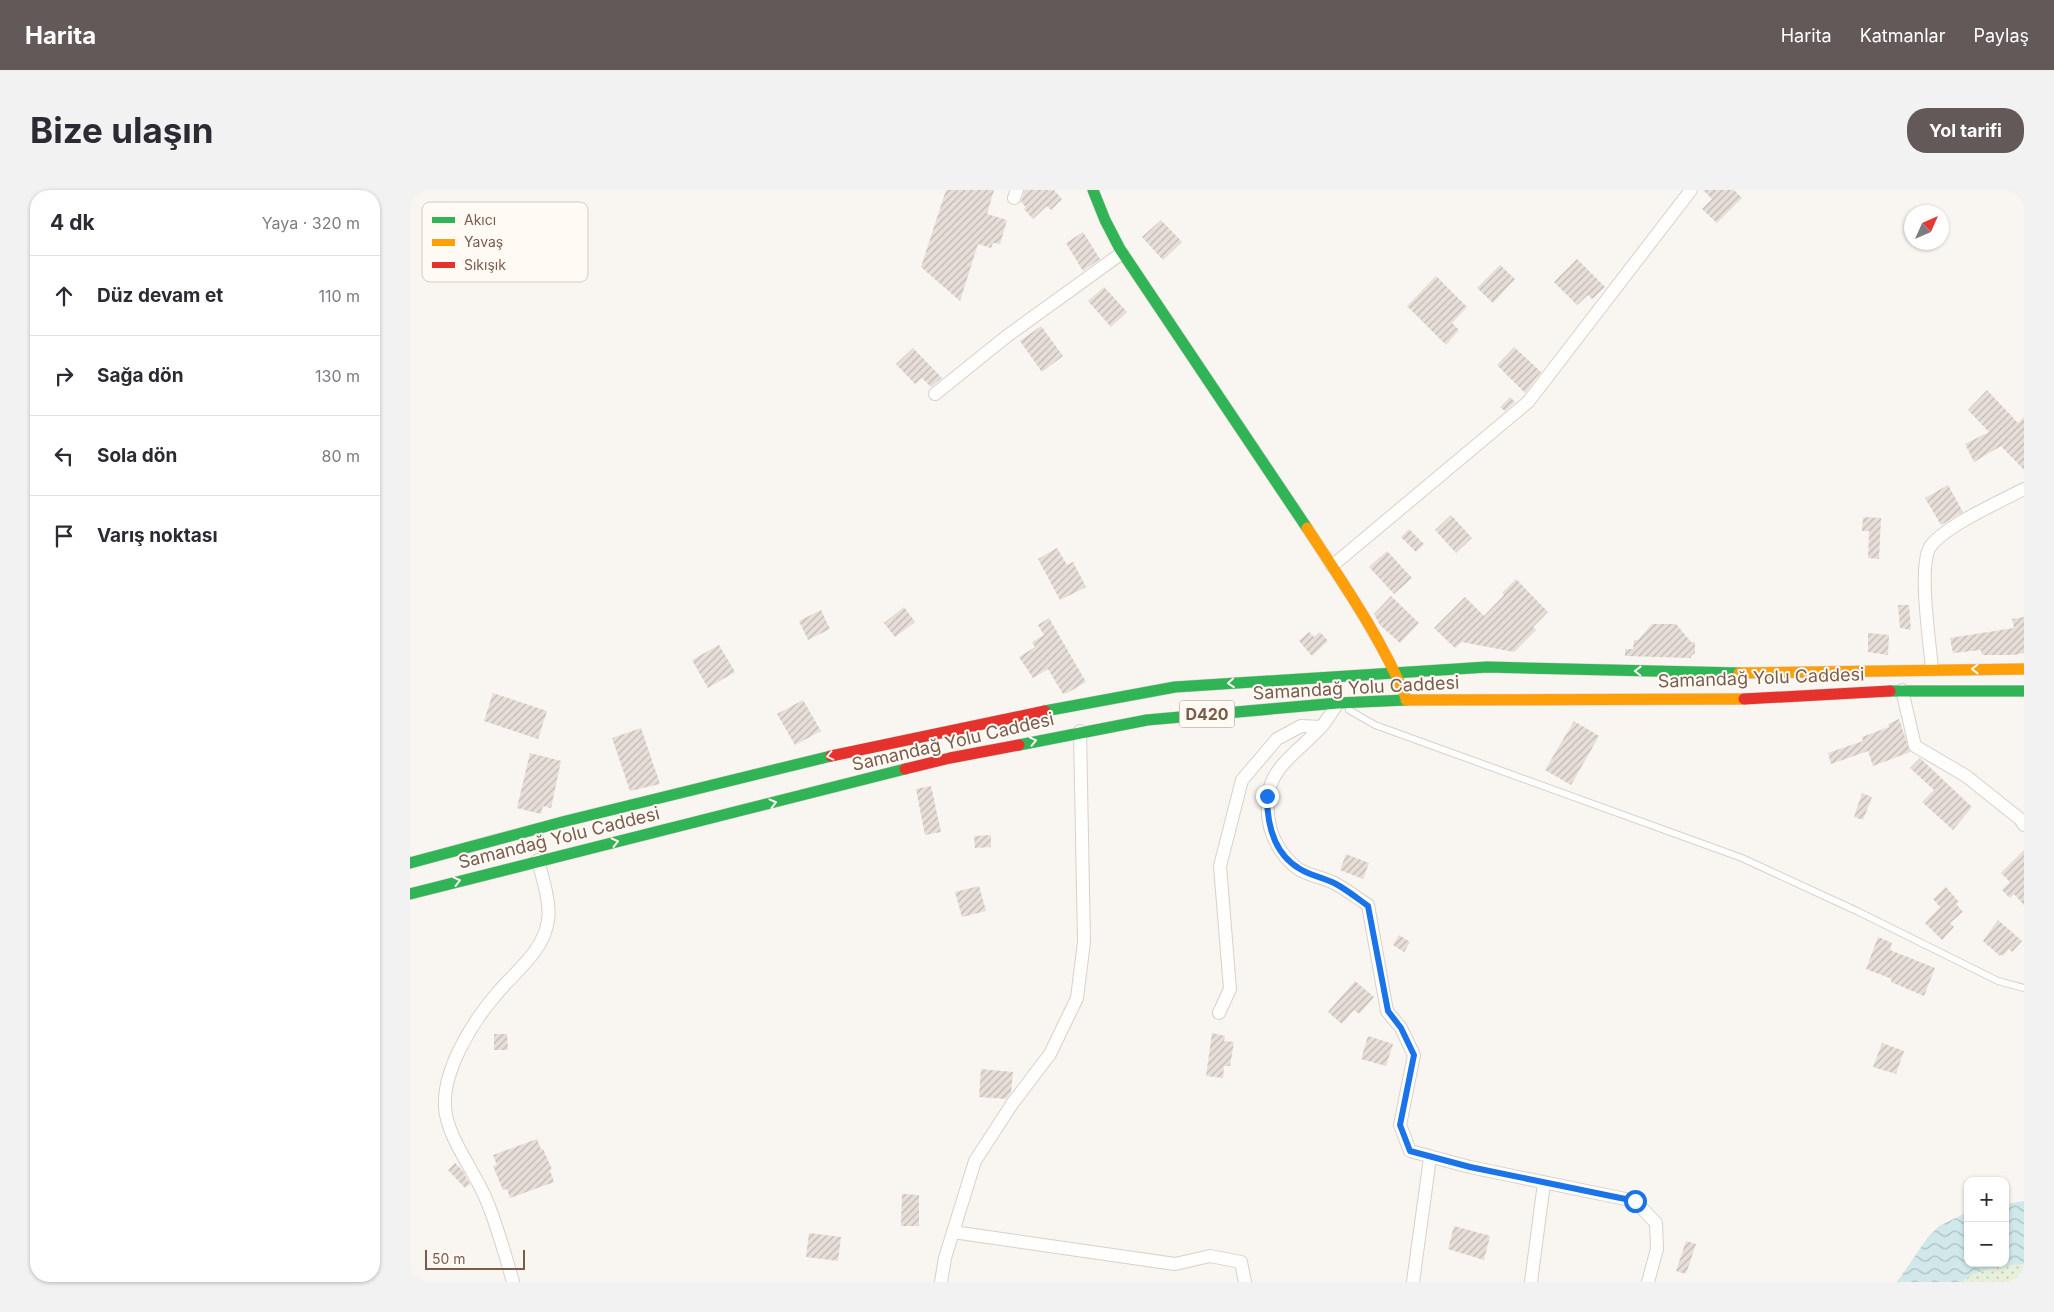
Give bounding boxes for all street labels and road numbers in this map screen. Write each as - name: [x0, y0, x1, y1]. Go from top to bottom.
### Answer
- street label: Samandağ Yolu Caddesi: [1657, 663, 1865, 692]
- street label: Samandağ Yolu Caddesi: [1252, 672, 1460, 703]
- road number: D420: [1180, 700, 1234, 728]
- street label: Samandağ Yolu Caddesi: [850, 708, 1056, 775]
- street label: Samandağ Yolu Caddesi: [456, 802, 662, 873]

